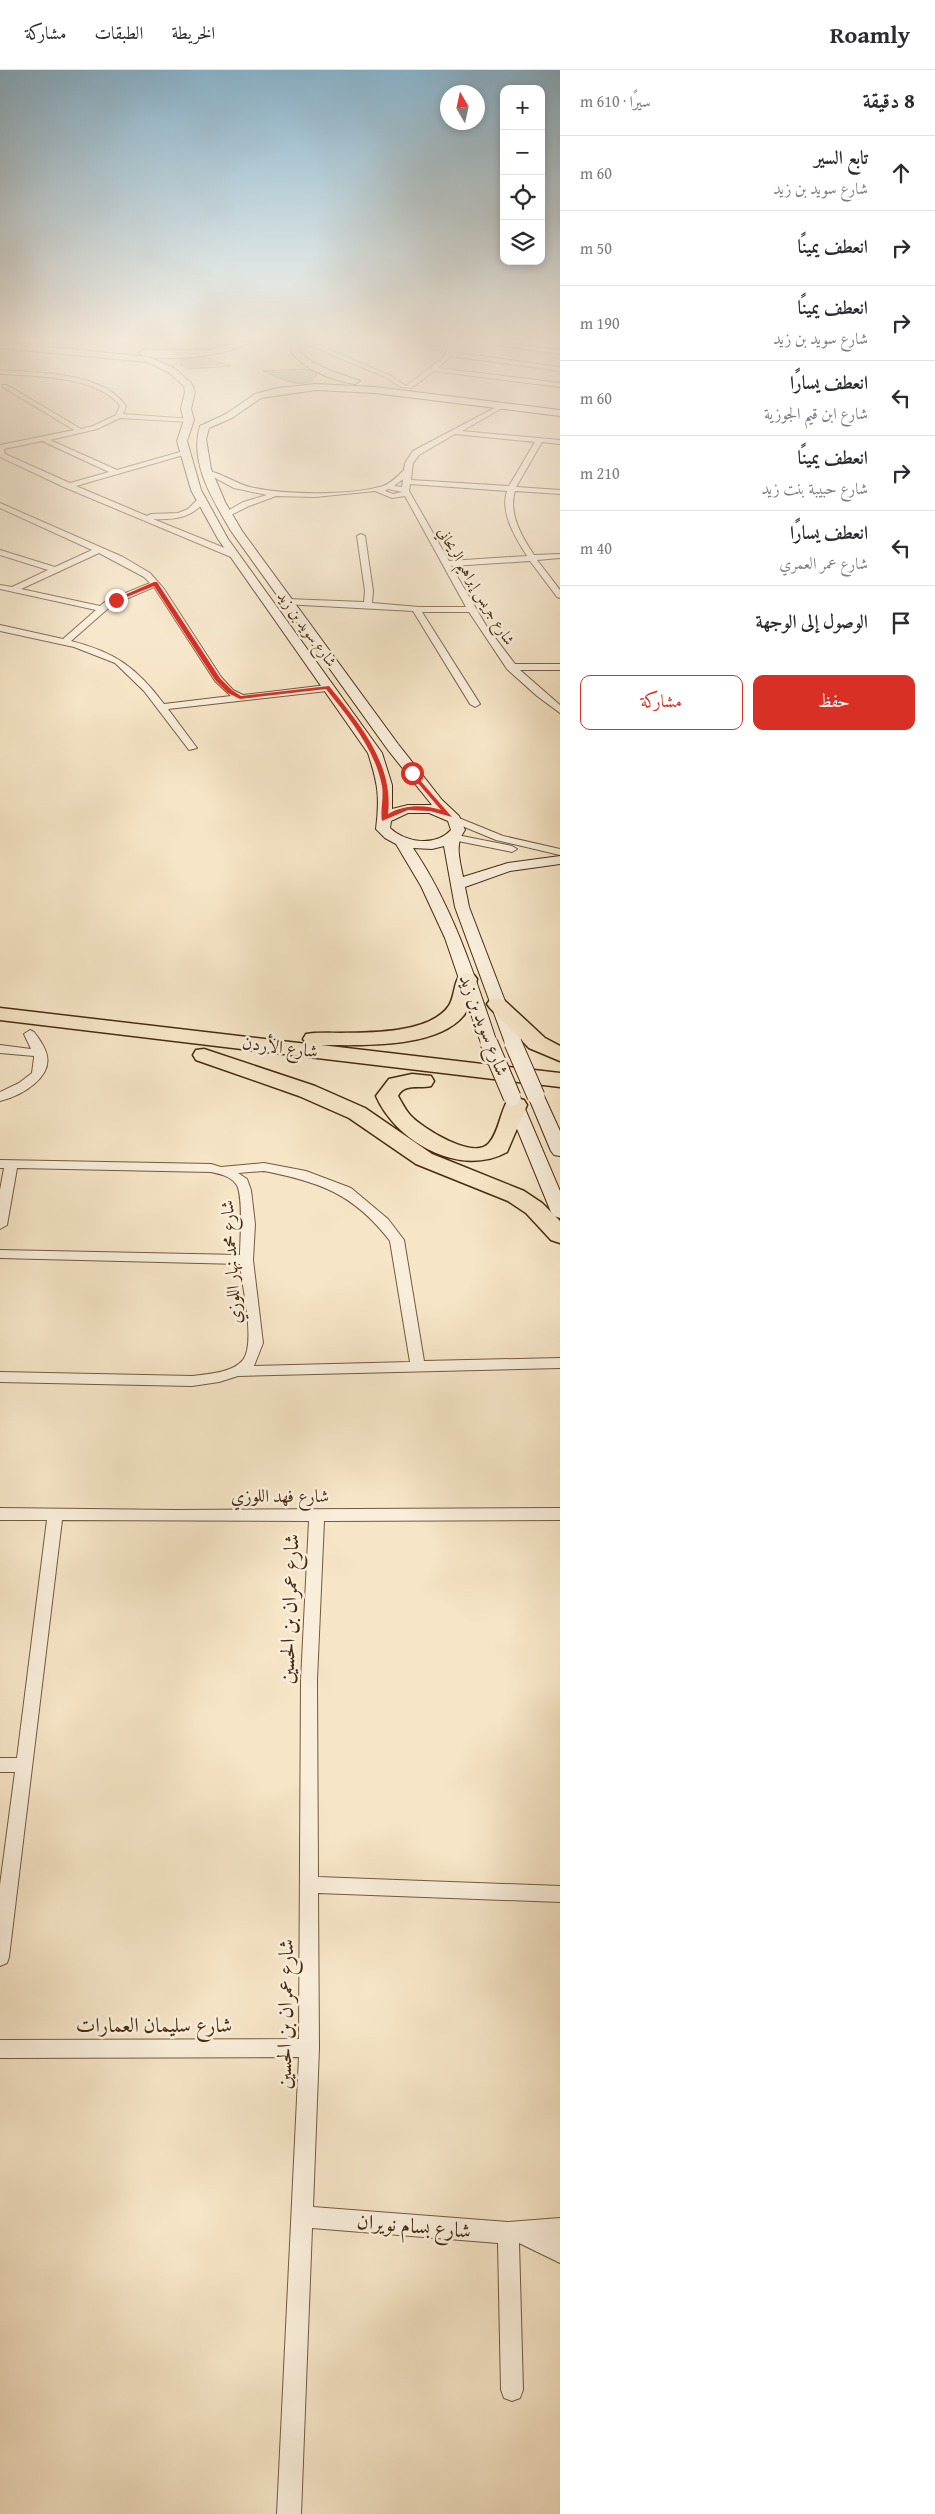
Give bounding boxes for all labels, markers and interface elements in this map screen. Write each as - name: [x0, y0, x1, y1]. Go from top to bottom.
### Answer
- text: Roamly: [830, 17, 910, 52]
- text: مشاركة: [25, 19, 66, 46]
- text: الطبقات: [94, 19, 143, 46]
- text: الخريطة: [171, 19, 215, 46]
- north arrow: [440, 85, 485, 130]
- map controls: [500, 85, 545, 265]
- button: +: [500, 85, 545, 130]
- text: 8 دقيقة: [863, 85, 915, 116]
- text: سيرًا · 610 m: [580, 89, 651, 113]
- button: −: [500, 130, 545, 175]
- text: تابع السير: [814, 143, 868, 171]
- icon: ahead: [887, 159, 915, 187]
- text: 60 m: [580, 161, 612, 185]
- button: locate: [500, 175, 545, 220]
- text: شارع سويد بن زيد: [773, 176, 868, 200]
- button: layers: [500, 220, 545, 265]
- text: انعطف يمينًا: [798, 232, 868, 260]
- icon: right: [887, 234, 915, 262]
- text: 50 m: [580, 236, 612, 260]
- text: انعطف يمينًا: [798, 293, 868, 321]
- icon: right: [887, 309, 915, 337]
- text: 190 m: [580, 311, 620, 335]
- text: شارع سويد بن زيد: [773, 326, 868, 350]
- text: انعطف يسارًا: [790, 368, 868, 396]
- icon: left: [887, 384, 915, 412]
- text: 60 m: [580, 386, 612, 410]
- text: شارع ابن قيم الجوزية: [764, 401, 868, 425]
- text: انعطف يمينًا: [798, 443, 868, 471]
- icon: right: [887, 459, 915, 487]
- text: 210 m: [580, 461, 620, 485]
- text: شارع حبيبة بنت زيد: [762, 476, 868, 500]
- text: انعطف يسارًا: [790, 518, 868, 546]
- street label: شارع جريس إبراهيم الريحاني: [429, 523, 520, 651]
- icon: left: [887, 534, 915, 562]
- text: 40 m: [580, 536, 612, 560]
- text: شارع عمر العمري: [779, 551, 868, 575]
- street label: شارع سويد بن زيد: [270, 587, 342, 673]
- route end: [105, 589, 128, 612]
- text: الوصول إلى الوجهة: [756, 607, 868, 635]
- icon: arrive: [887, 609, 915, 637]
- button: مشاركة: [580, 675, 743, 730]
- button: حفظ: [753, 675, 915, 730]
- route start: [401, 762, 424, 785]
- street label: شارع سويد بن زيد: [451, 970, 516, 1080]
- street label: شارع الأردن: [240, 1028, 320, 1067]
- street label: شارع محمد نهار اللوزي: [213, 1199, 250, 1325]
- street label: شارع فهد اللوزي: [231, 1482, 329, 1511]
- street label: شارع عمران بن الحسين: [270, 1533, 310, 1685]
- street label: شارع عمران بن الحسين: [268, 1939, 304, 2089]
- street label: شارع سليمان العمارات: [76, 2009, 232, 2043]
- street label: شارع بسام نويران: [355, 2205, 472, 2249]

